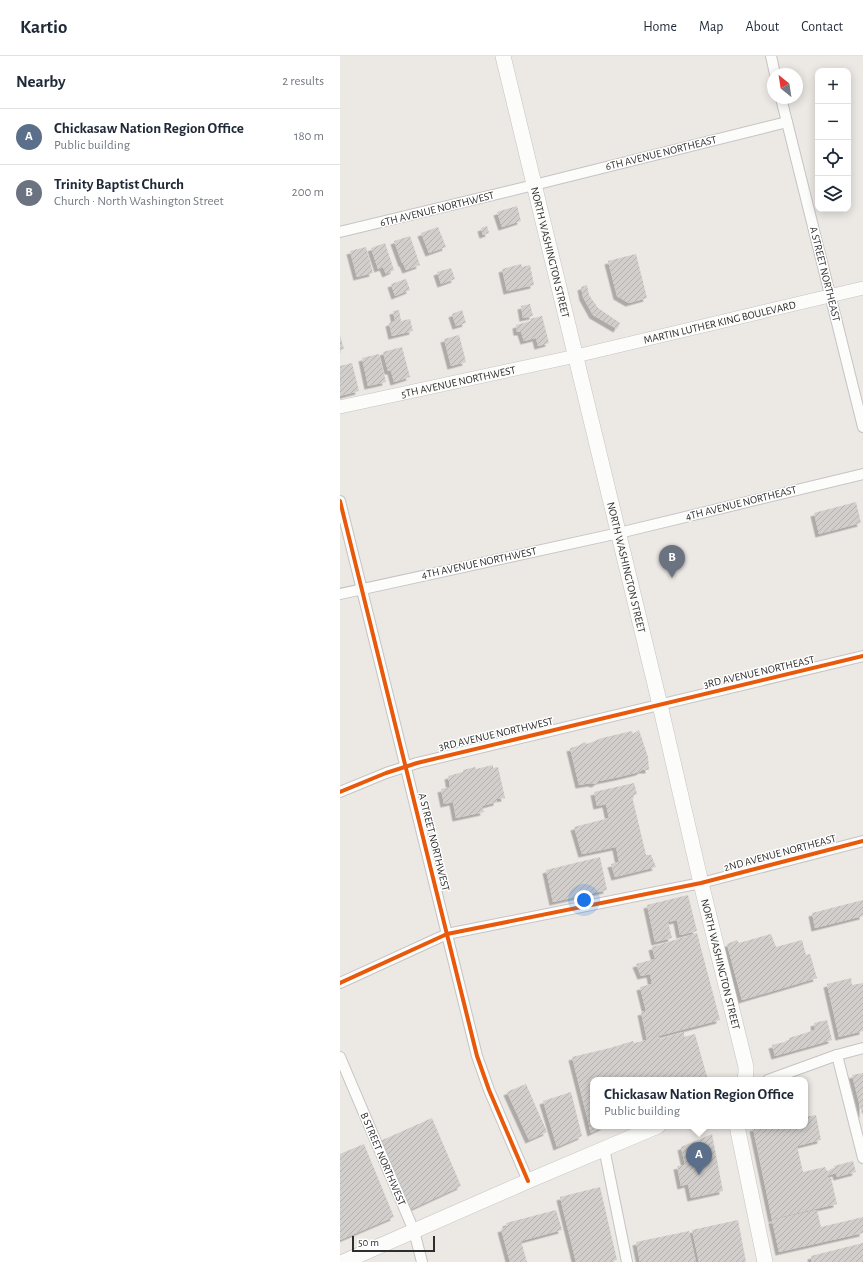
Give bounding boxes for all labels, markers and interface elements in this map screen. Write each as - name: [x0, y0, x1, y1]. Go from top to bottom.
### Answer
- text: Kartio: [20, 18, 67, 37]
- text: Home: [643, 20, 677, 34]
- text: Map: [699, 20, 723, 34]
- text: About: [745, 20, 779, 34]
- text: Contact: [801, 20, 843, 34]
- north arrow: [767, 68, 803, 104]
- map controls: [815, 68, 851, 212]
- button: +: [815, 68, 851, 104]
- text: Nearby: [16, 73, 66, 90]
- text: 2 results: [282, 75, 324, 88]
- button: −: [815, 104, 851, 140]
- text: Chickasaw Nation Region Office: [54, 121, 244, 136]
- text: A: [25, 130, 33, 143]
- text: 180 m: [294, 130, 324, 143]
- street label: 6TH AVENUE NORTHEAST: [604, 134, 718, 172]
- text: Public building: [54, 139, 130, 152]
- button: locate: [815, 140, 851, 176]
- button: layers: [815, 176, 851, 212]
- text: Trinity Baptist Church: [54, 177, 184, 192]
- text: B: [25, 186, 33, 199]
- text: 200 m: [292, 186, 324, 199]
- street label: NORTH WASHINGTON STREET: [529, 186, 572, 319]
- street label: 6TH AVENUE NORTHWEST: [379, 189, 496, 229]
- text: Church · North Washington Street: [54, 195, 224, 208]
- street label: A STREET NORTHEAST: [808, 225, 842, 323]
- street label: MARTIN LUTHER KING BOULEVARD: [642, 299, 797, 345]
- street label: 5TH AVENUE NORTHWEST: [400, 364, 517, 399]
- street label: 4TH AVENUE NORTHEAST: [684, 484, 798, 522]
- street label: NORTH WASHINGTON STREET: [606, 501, 648, 634]
- street label: 4TH AVENUE NORTHWEST: [420, 545, 538, 581]
- pin: B: [659, 545, 685, 578]
- street label: 3RD AVENUE NORTHEAST: [702, 654, 816, 690]
- street label: 3RD AVENUE NORTHWEST: [438, 715, 555, 753]
- street label: A STREET NORTHWEST: [416, 792, 452, 893]
- street label: 2ND AVENUE NORTHEAST: [723, 833, 838, 873]
- your location: [574, 890, 594, 910]
- street label: NORTH WASHINGTON STREET: [700, 898, 742, 1031]
- popup: [590, 1077, 808, 1129]
- text: Chickasaw Nation Region Office: [604, 1087, 794, 1102]
- text: Public building: [604, 1105, 680, 1118]
- street label: B STREET NORTHWEST: [358, 1111, 408, 1208]
- pin: A: [686, 1142, 712, 1175]
- scale bar: [352, 1234, 435, 1253]
- text: 50 m: [358, 1237, 379, 1248]

